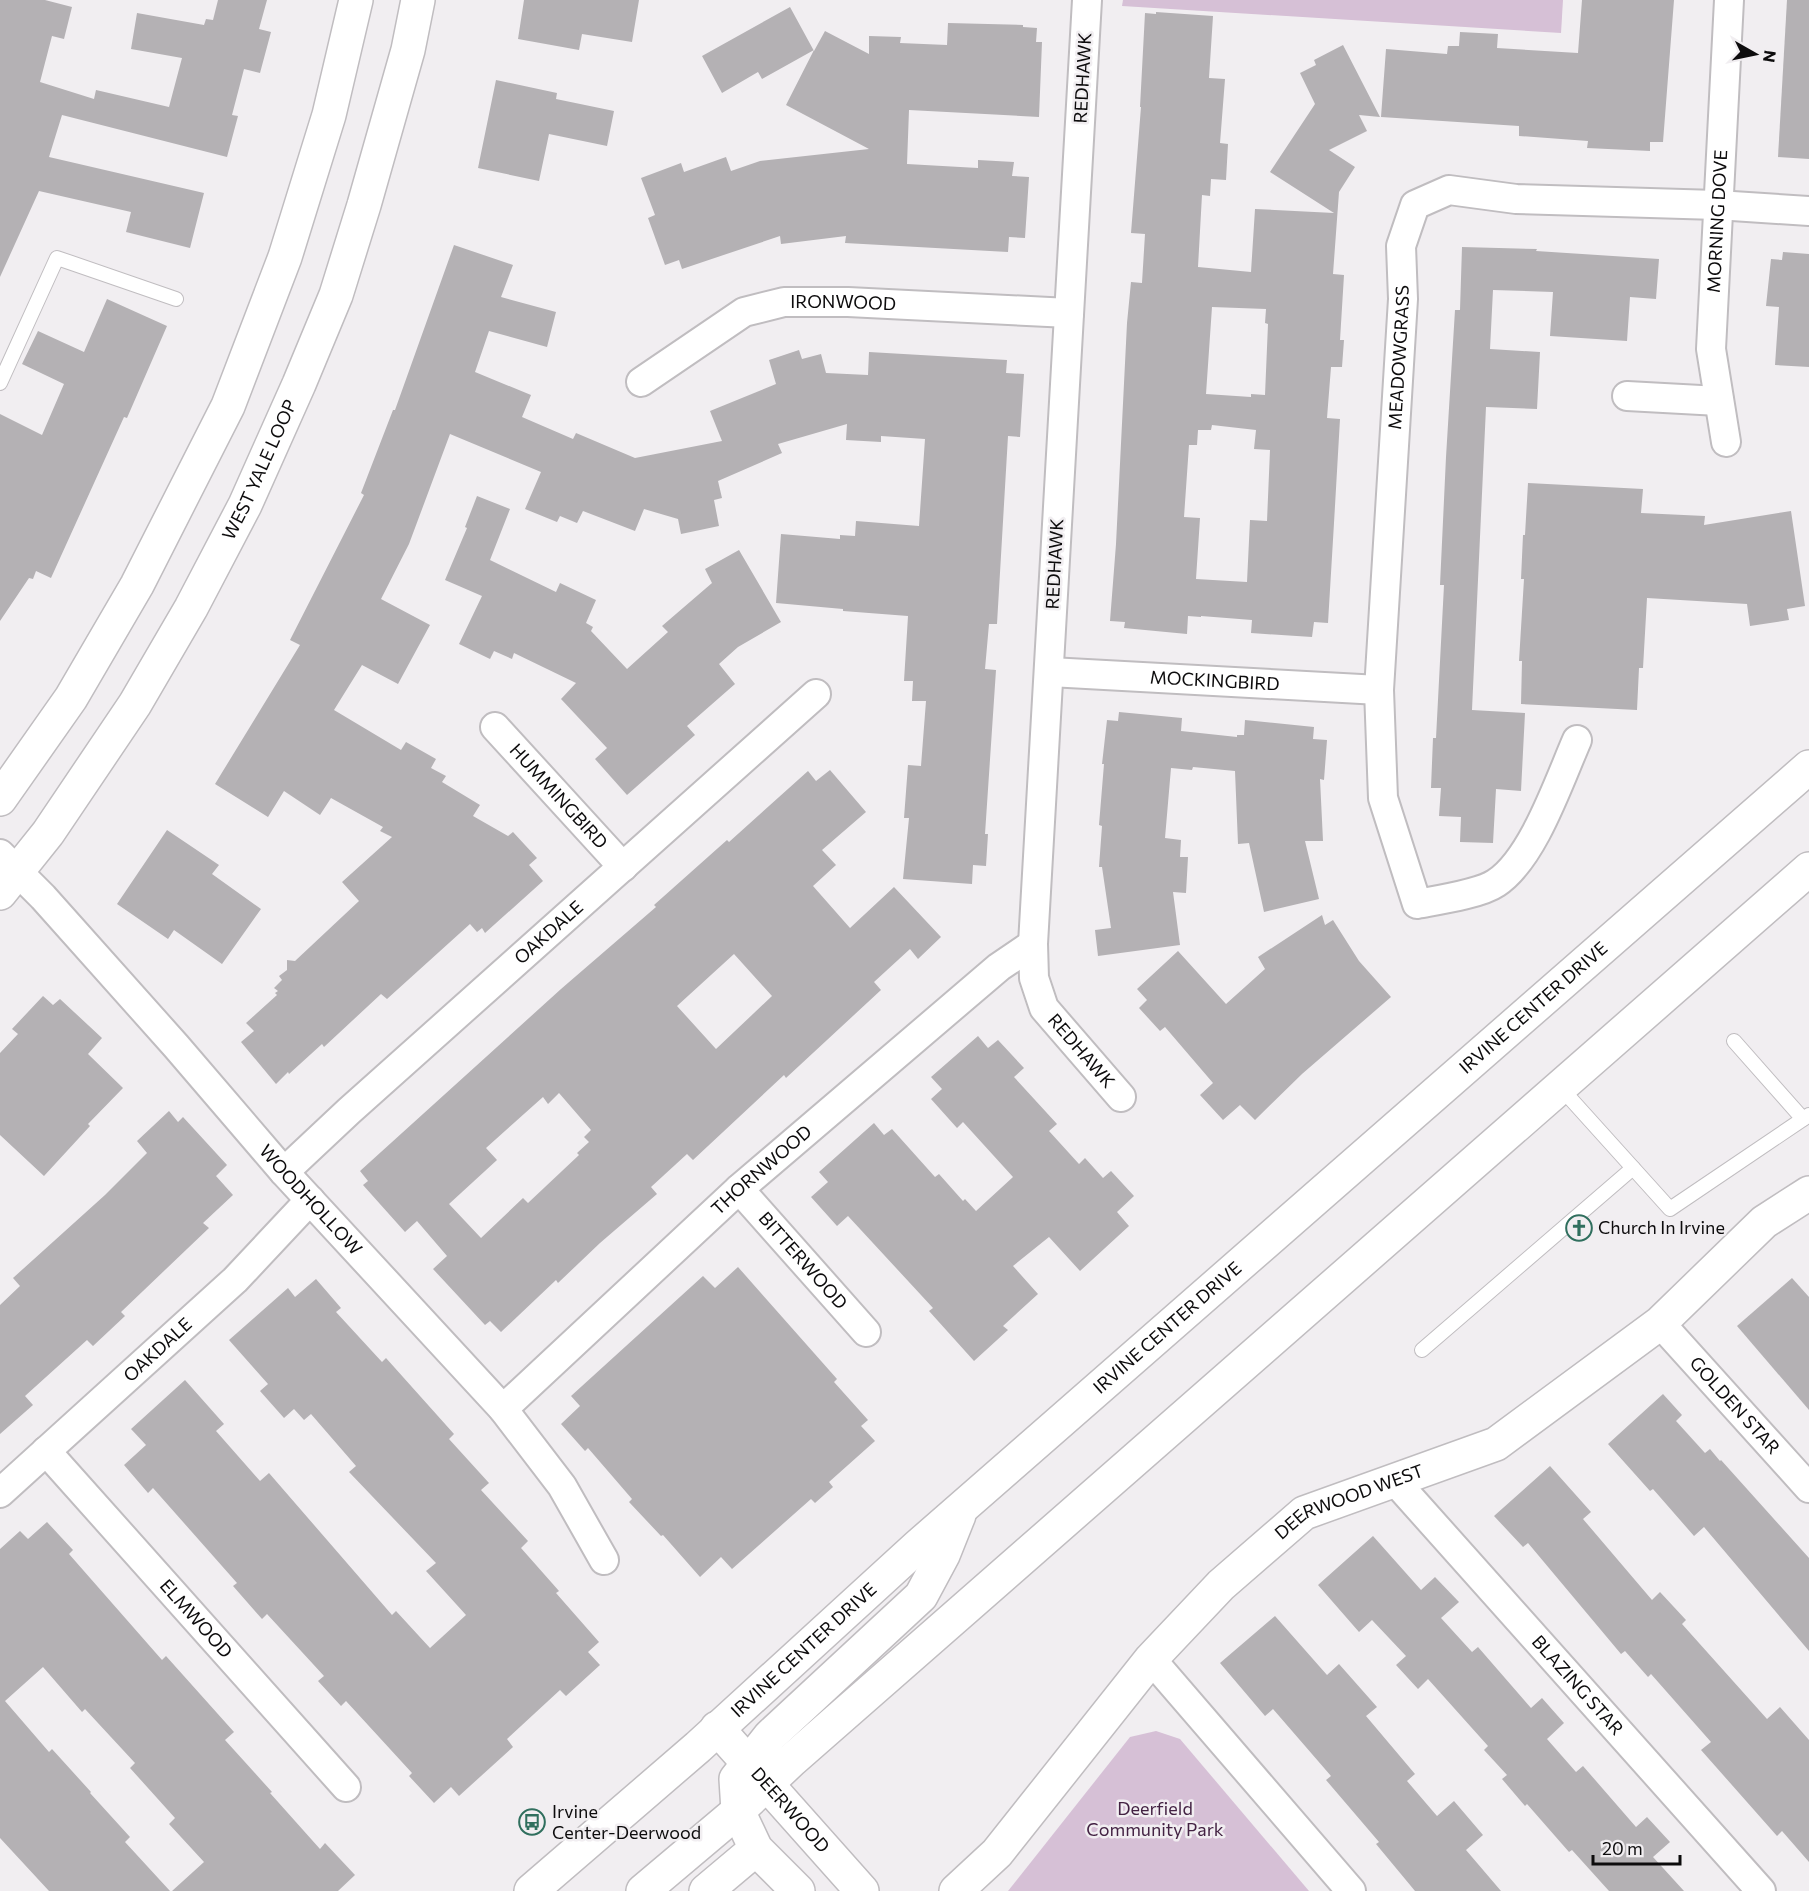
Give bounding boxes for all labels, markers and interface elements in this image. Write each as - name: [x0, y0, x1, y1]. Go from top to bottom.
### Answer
- north arrow: [1725, 24, 1785, 84]
- street label: REDHAWK: [1069, 32, 1095, 124]
- text: N: [1760, 49, 1781, 64]
- street label: MORNING DOVE: [1702, 149, 1731, 293]
- street label: MEADOWGRASS: [1383, 285, 1413, 430]
- street label: IRONWOOD: [790, 290, 897, 314]
- street label: WEST YALE LOOP: [217, 396, 301, 543]
- street label: REDHAWK: [1041, 518, 1067, 610]
- street label: MOCKINGBIRD: [1149, 665, 1280, 695]
- street label: HUMMINGBIRD: [506, 739, 613, 853]
- street label: OAKDALE: [509, 895, 587, 968]
- street label: IRVINE CENTER DRIVE: [1454, 936, 1611, 1078]
- street label: REDHAWK: [1044, 1009, 1120, 1092]
- street label: THORNWOOD: [706, 1120, 816, 1219]
- street label: WOODHOLLOW: [255, 1140, 367, 1259]
- street label: BITTERWOOD: [754, 1207, 853, 1313]
- church icon: Church In Irvine: [1564, 1213, 1594, 1243]
- place label: Church In Irvine: [1598, 1216, 1725, 1238]
- street label: IRVINE CENTER DRIVE: [1088, 1256, 1246, 1398]
- street label: OAKDALE: [118, 1313, 196, 1386]
- street label: GOLDEN STAR: [1685, 1351, 1785, 1458]
- street label: DEERWOOD WEST: [1270, 1459, 1426, 1544]
- street label: ELMWOOD: [156, 1574, 237, 1662]
- street label: IRVINE CENTER DRIVE: [726, 1577, 881, 1722]
- street label: BLAZING STAR: [1528, 1630, 1629, 1739]
- street label: DEERWOOD: [747, 1762, 835, 1857]
- park label: Deerfield Community Park: [1086, 1797, 1224, 1840]
- place label: Irvine Center-Deerwood: [552, 1800, 701, 1843]
- bus stop icon: Irvine Center-Deerwood: [517, 1807, 547, 1837]
- scale bar: [1593, 1828, 1680, 1866]
- text: 20 m: [1602, 1837, 1643, 1859]

